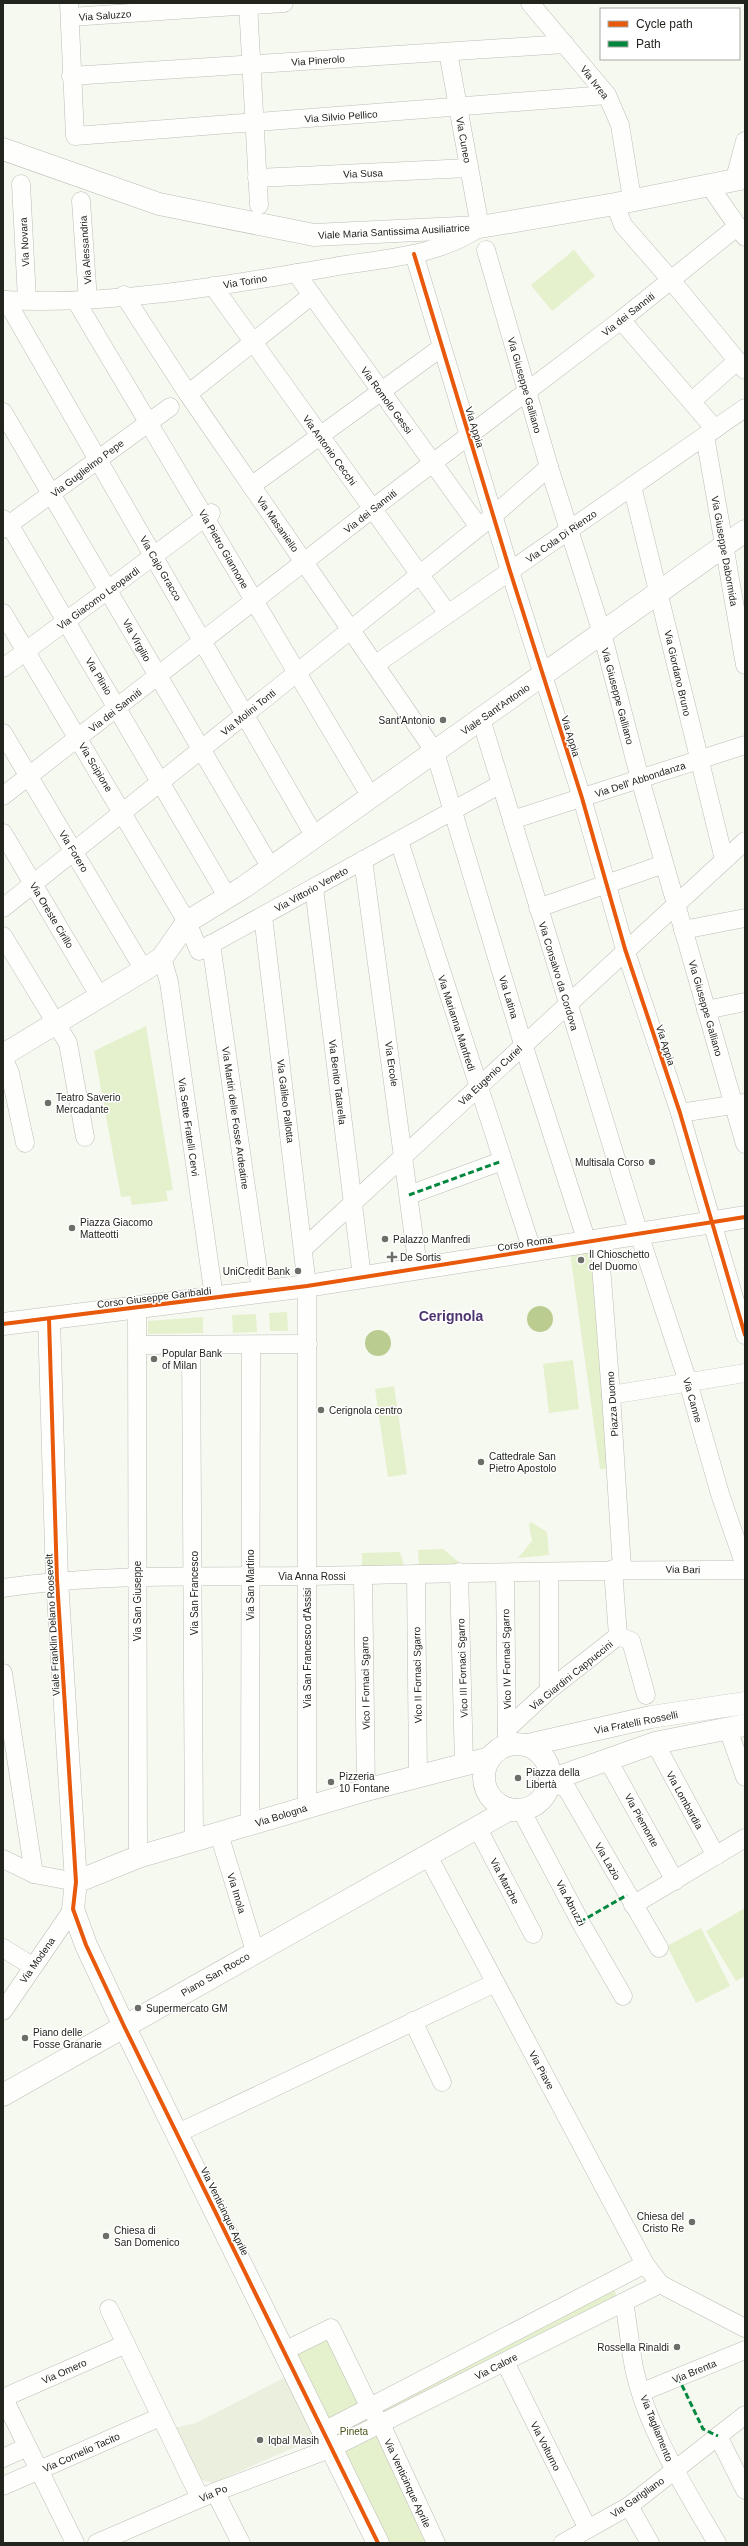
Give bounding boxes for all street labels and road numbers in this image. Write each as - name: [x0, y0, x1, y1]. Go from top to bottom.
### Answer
- street label: Via Saluzzo: [78, 8, 132, 23]
- street label: Via Pinerolo: [291, 53, 346, 68]
- street label: Via Ivrea: [578, 63, 611, 102]
- street label: Via Silvio Pellico: [304, 108, 378, 125]
- street label: Via Cuneo: [454, 116, 473, 164]
- street label: Via Susa: [343, 167, 384, 180]
- street label: Via Alessandria: [78, 215, 93, 285]
- street label: Via Novara: [18, 217, 31, 267]
- street label: Viale Maria Santissima Ausiliatrice: [318, 222, 471, 241]
- street label: Via Torino: [222, 273, 268, 290]
- street label: Via dei Sanniti: [600, 290, 657, 338]
- street label: Via Giuseppe Galliano: [506, 336, 544, 435]
- street label: Via Romolo Gessi: [359, 365, 415, 436]
- street label: Via Appia: [463, 405, 486, 449]
- street label: Via Antonio Cecchi: [301, 413, 359, 487]
- street label: Via Guglielmo Pepe: [49, 437, 126, 499]
- street label: Via dei Sanniti: [342, 487, 399, 535]
- street label: Via Masaniello: [254, 495, 301, 554]
- street label: Via Giuseppe Dabormida: [709, 495, 740, 607]
- street label: Via Pietro Giannone: [196, 508, 251, 591]
- street label: Via Cola Di Rienzo: [524, 508, 599, 565]
- street label: Via Cajo Gracco: [138, 534, 184, 603]
- street label: Via Giacomo Leopardi: [55, 565, 141, 632]
- street label: Via Virgilio: [120, 617, 153, 664]
- street label: Via Giordano Bruno: [662, 629, 693, 717]
- street label: Via Giuseppe Galliano: [599, 647, 636, 746]
- street label: Via Plinio: [83, 656, 114, 697]
- street label: Viale Sant'Antonio: [459, 681, 532, 737]
- street label: Via dei Sanniti: [87, 686, 144, 734]
- street label: Via Molini Tonti: [219, 687, 278, 738]
- street label: Via Appia: [559, 714, 582, 758]
- street label: Via Scipione: [77, 741, 115, 794]
- street label: Via Dell' Abbondanza: [593, 759, 687, 799]
- street label: Via Forero: [57, 828, 90, 874]
- street label: Via Vittorio Veneto: [273, 865, 350, 914]
- street label: Via Oreste Cirillo: [28, 880, 76, 951]
- street label: Via Consalvo da Cordova: [537, 920, 580, 1032]
- street label: Via Giuseppe Galliano: [687, 959, 725, 1058]
- street label: Via Marianna Manfredi: [436, 974, 477, 1073]
- street label: Via Latina: [497, 974, 520, 1020]
- street label: Via Appia: [654, 1023, 677, 1067]
- street label: Via Benito Tatarella: [327, 1039, 348, 1126]
- street label: Via Ercole: [383, 1041, 400, 1088]
- street label: Via Eugenio Curiel: [456, 1043, 524, 1108]
- street label: Via Martiri delle Fosse Ardeatine: [220, 1046, 251, 1190]
- street label: Via Galileo Pallotta: [275, 1059, 296, 1144]
- street label: Via Sette Fratelli Cervi: [176, 1077, 201, 1177]
- street label: Corso Roma: [496, 1234, 554, 1253]
- street label: Corso Giuseppe Garibaldi: [96, 1285, 212, 1310]
- street label: Piazza Duomo: [605, 1371, 620, 1437]
- street label: Via Canne: [681, 1376, 704, 1424]
- street label: Via San Martino: [245, 1549, 256, 1620]
- street label: Via San Francesco: [189, 1550, 200, 1635]
- street label: Viale Franklin Delano Roosevelt: [43, 1554, 62, 1696]
- street label: Via San Giuseppe: [132, 1560, 143, 1641]
- street label: Via Bari: [665, 1564, 701, 1575]
- street label: Via Anna Rossi: [278, 1571, 346, 1582]
- street label: Via San Francesco d'Assisi: [302, 1588, 313, 1708]
- street label: Vico IV Fornaci Sgarro: [500, 1608, 513, 1709]
- street label: Vico III Fornaci Sgarro: [455, 1618, 470, 1718]
- street label: Vico II Fornaci Sgarro: [411, 1626, 424, 1723]
- street label: Vico I Fornaci Sgarro: [359, 1636, 372, 1730]
- street label: Via Giardini Cappuccini: [528, 1638, 615, 1712]
- street label: Via Fratelli Rosselli: [593, 1709, 679, 1736]
- street label: Via Lombardia: [664, 1769, 705, 1831]
- street label: Via Piemonte: [622, 1792, 661, 1849]
- street label: Via Bologna: [254, 1802, 309, 1829]
- street label: Via Lazio: [593, 1841, 623, 1882]
- street label: Via Marche: [488, 1856, 521, 1906]
- street label: Via Imola: [225, 1872, 248, 1915]
- street label: Via Abruzzi: [554, 1879, 587, 1928]
- street label: Via Modena: [18, 1935, 57, 1985]
- street label: Piano San Rocco: [179, 1950, 252, 1999]
- street label: Via Piave: [527, 2049, 556, 2092]
- street label: Via Venticinque Aprile: [198, 2165, 251, 2257]
- street label: Via Calore: [473, 2351, 520, 2382]
- street label: Via Omero: [40, 2357, 89, 2386]
- street label: Via Brenta: [671, 2357, 718, 2385]
- street label: Via Tagliamento: [638, 2393, 675, 2463]
- street label: Via Volturno: [528, 2420, 563, 2473]
- street label: Via Cornelio Tacito: [41, 2430, 122, 2474]
- street label: Via Venticinque Aprile: [382, 2437, 433, 2530]
- street label: Via Garigliano: [608, 2475, 666, 2520]
- street label: Via Po: [198, 2483, 229, 2504]

